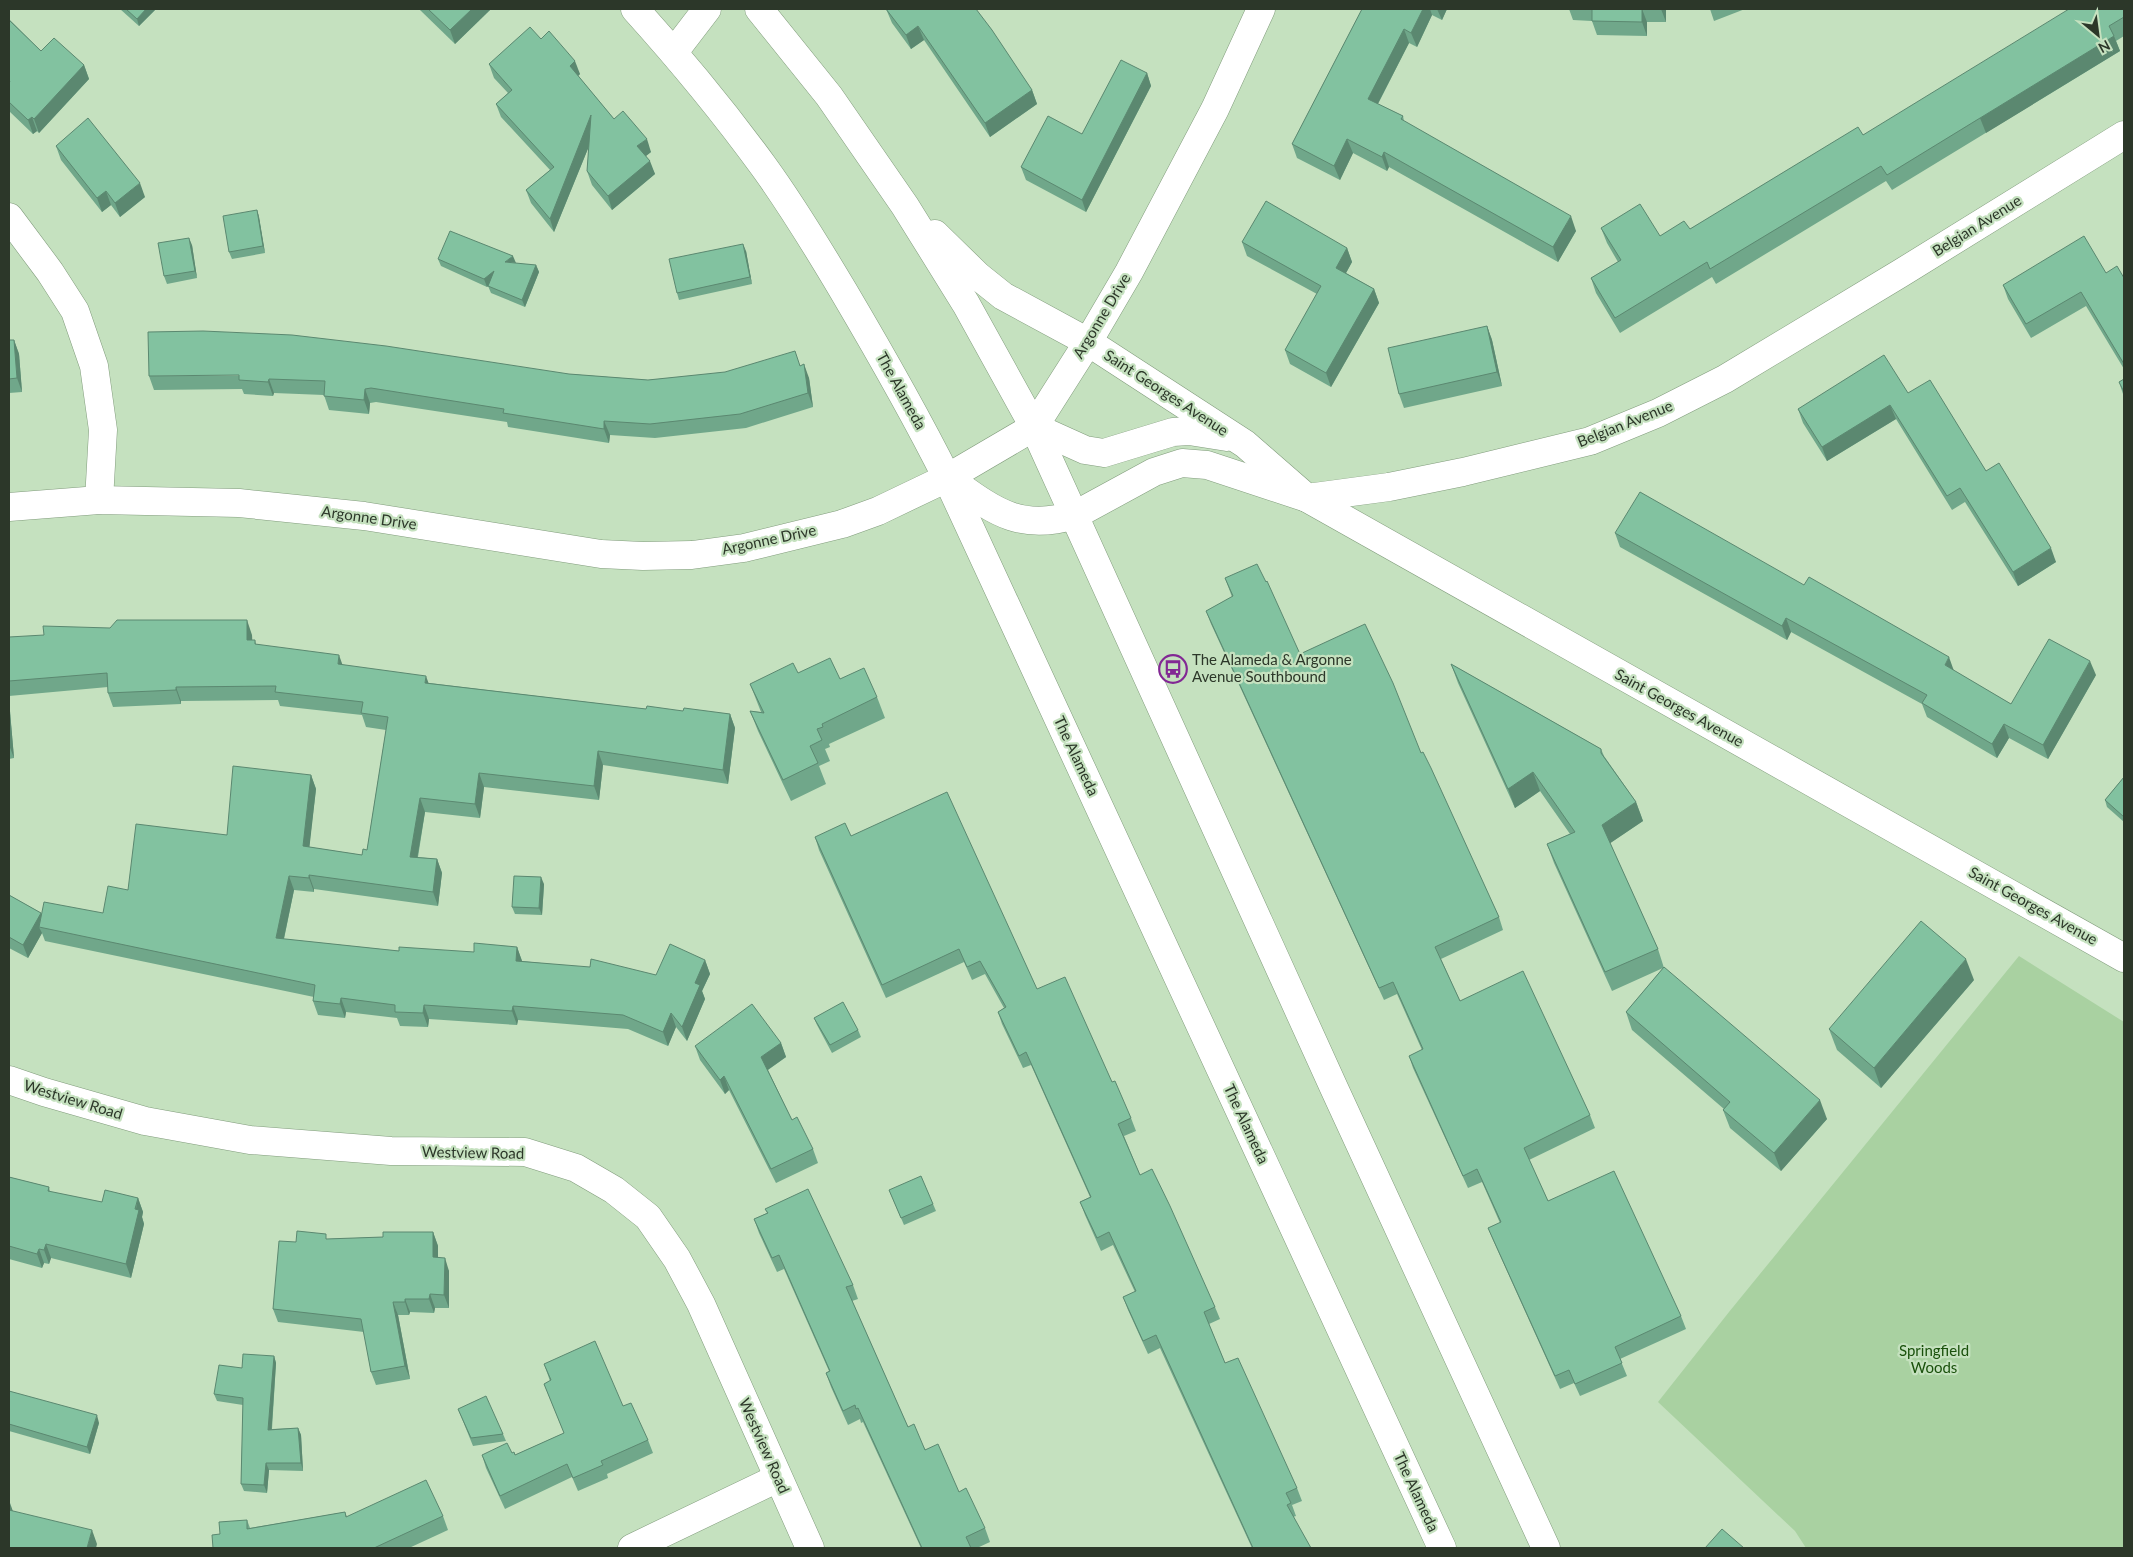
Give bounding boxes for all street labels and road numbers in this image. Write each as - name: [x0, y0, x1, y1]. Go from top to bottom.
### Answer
- street label: Belgian Avenue: [1929, 191, 2024, 260]
- street label: Argonne Drive: [1069, 270, 1134, 361]
- street label: Saint Georges Avenue: [1101, 345, 1232, 439]
- street label: The Alameda: [873, 349, 930, 432]
- street label: Belgian Avenue: [1574, 396, 1675, 450]
- street label: Argonne Drive: [320, 501, 418, 533]
- street label: Argonne Drive: [720, 520, 818, 558]
- street label: Saint Georges Avenue: [1612, 664, 1747, 750]
- street label: The Alameda: [1051, 713, 1103, 798]
- street label: Saint Georges Avenue: [1966, 862, 2101, 948]
- street label: Westview Road: [22, 1075, 125, 1123]
- street label: The Alameda: [1221, 1081, 1273, 1166]
- street label: Westview Road: [422, 1142, 524, 1162]
- street label: Westview Road: [736, 1395, 794, 1496]
- street label: The Alameda: [1391, 1449, 1443, 1534]

